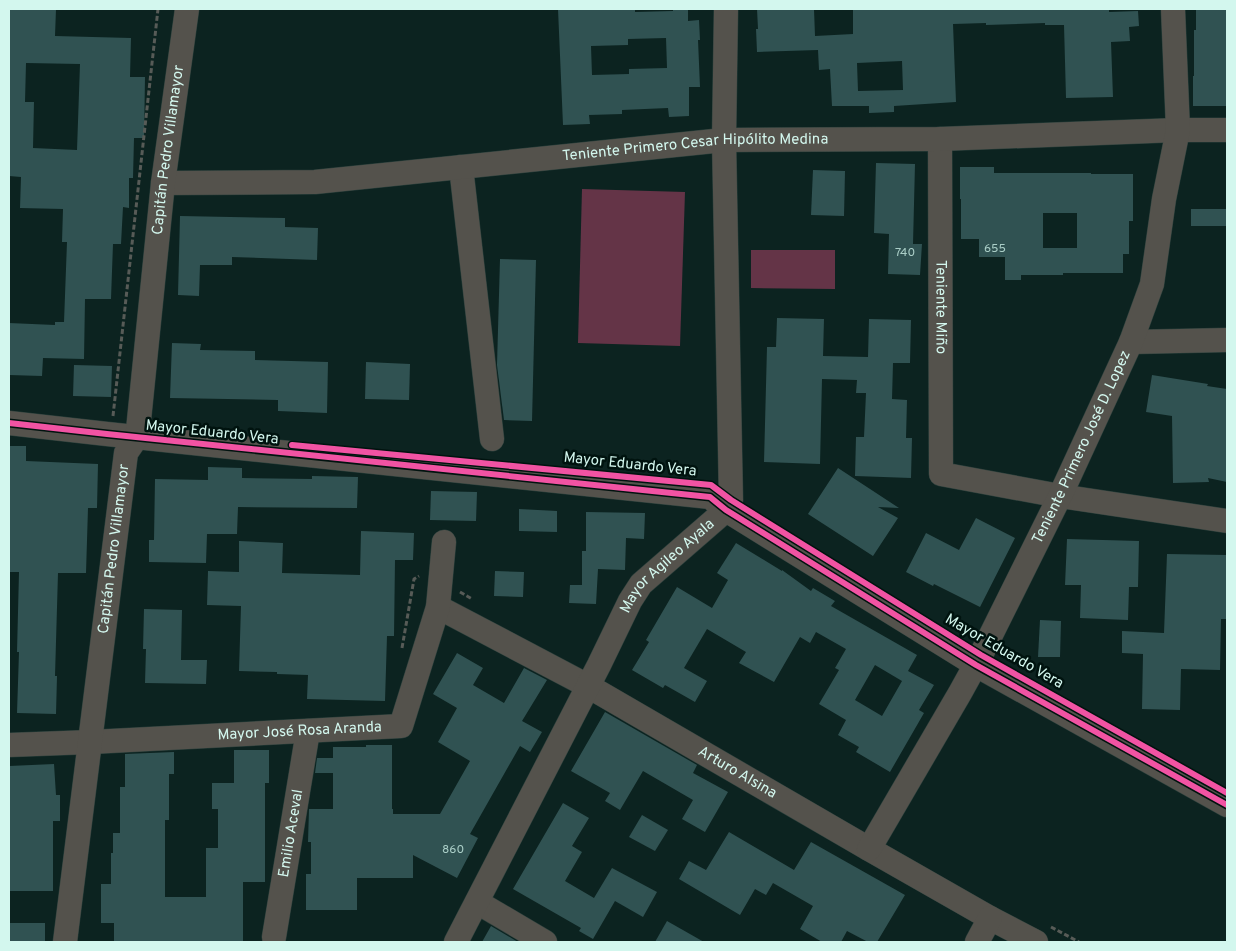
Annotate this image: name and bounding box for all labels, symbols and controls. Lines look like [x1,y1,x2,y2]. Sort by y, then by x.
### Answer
street label: Capitán Pedro Villamayor [148,64,189,236]
street label: Teniente Primero Cesar Hipólito Medina [561,130,828,166]
house number: 655 [984,241,1006,257]
house number: 740 [895,245,915,261]
street label: Teniente Miño [931,260,950,354]
street label: Teniente Primero José D. Lopez [1028,347,1135,547]
street label: Mayor Eduardo Vera [145,417,279,449]
street label: Mayor Eduardo Vera [563,449,697,481]
street label: Capitán Pedro Villamayor [94,463,134,635]
street label: Mayor Agileo Ayala [616,515,718,616]
street label: Mayor Eduardo Vera [941,610,1067,694]
street label: Mayor José Rosa Aranda [217,718,382,745]
street label: Arturo Alsina [694,742,780,803]
street label: Emilio Aceval [274,788,308,879]
house number: 860 [442,842,464,858]

